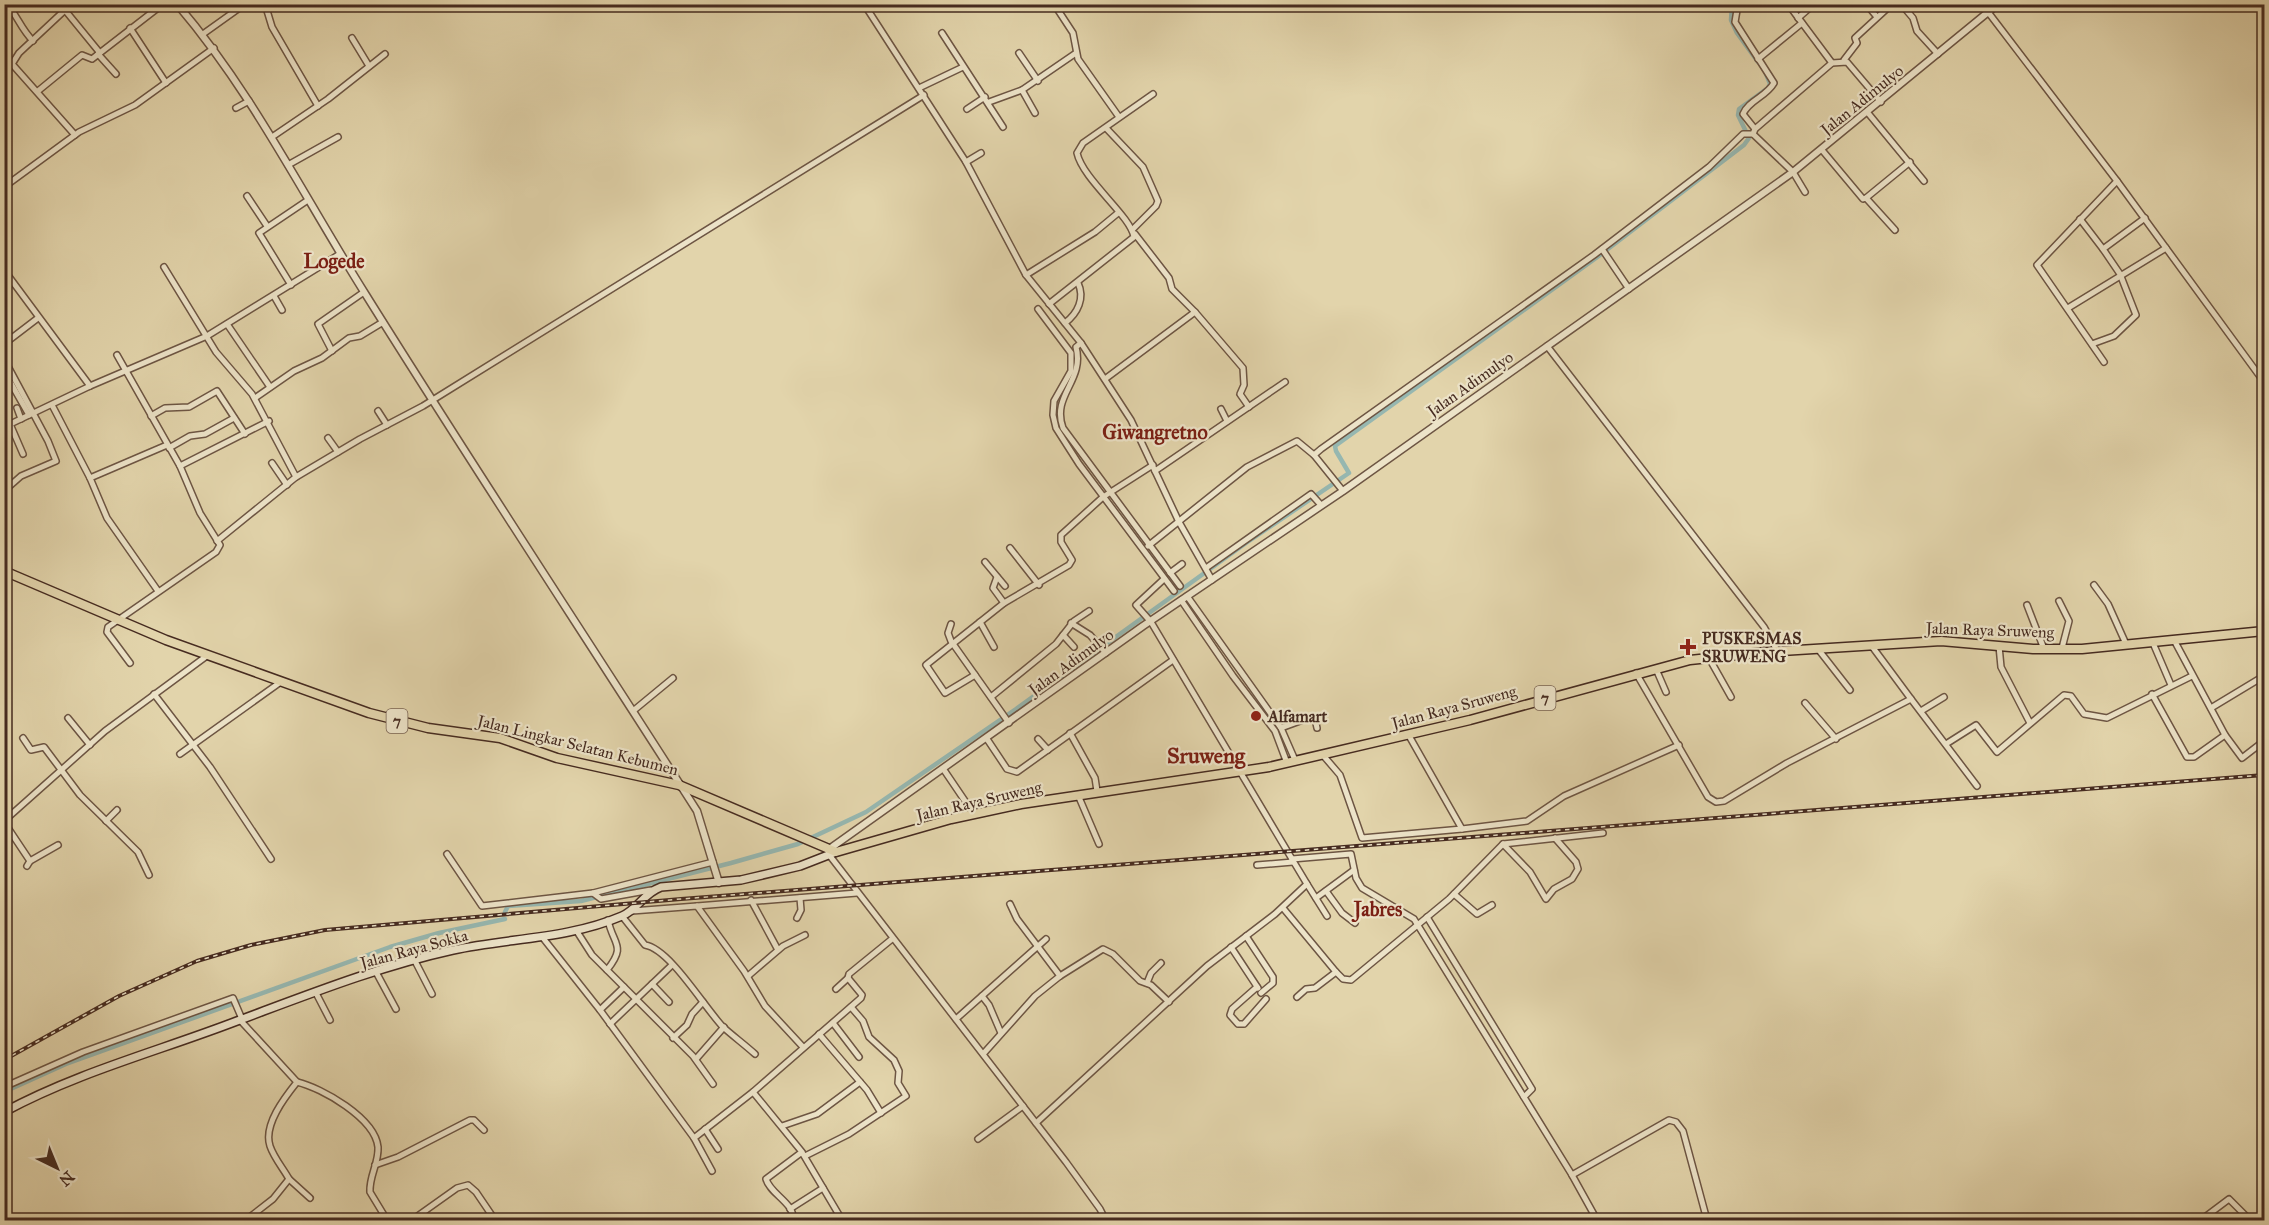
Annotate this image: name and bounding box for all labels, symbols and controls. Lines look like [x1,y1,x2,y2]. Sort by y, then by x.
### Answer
street label: Jalan Adimulyo [1815,61,1908,141]
district label: Logede [303,249,365,274]
street label: Jalan Adimulyo [1422,347,1517,423]
district label: Giwangretno [1102,420,1208,445]
street label: Jalan Raya Sruweng [1923,618,2055,643]
street label: Jalan Adimulyo [1023,625,1118,701]
place label: PUSKESMAS SRUWENG [1702,629,1801,666]
marker: PUSKESMAS SRUWENG [1679,638,1697,656]
street label: Jalan Raya Sruweng [1388,681,1519,734]
road number: 7 [1534,686,1556,710]
place label: Alfamart [1267,707,1327,726]
road number: 7 [386,709,408,733]
marker: Alfamart [1249,709,1263,723]
street label: Jalan Lingkar Selatan Kebumen [473,710,681,780]
district label: Sruweng [1167,742,1246,769]
street label: Jalan Raya Sruweng [912,777,1044,826]
district label: Jabres [1351,897,1403,923]
street label: Jalan Raya Sokka [356,925,470,974]
north arrow [27,1138,87,1198]
text: N [55,1167,78,1190]

